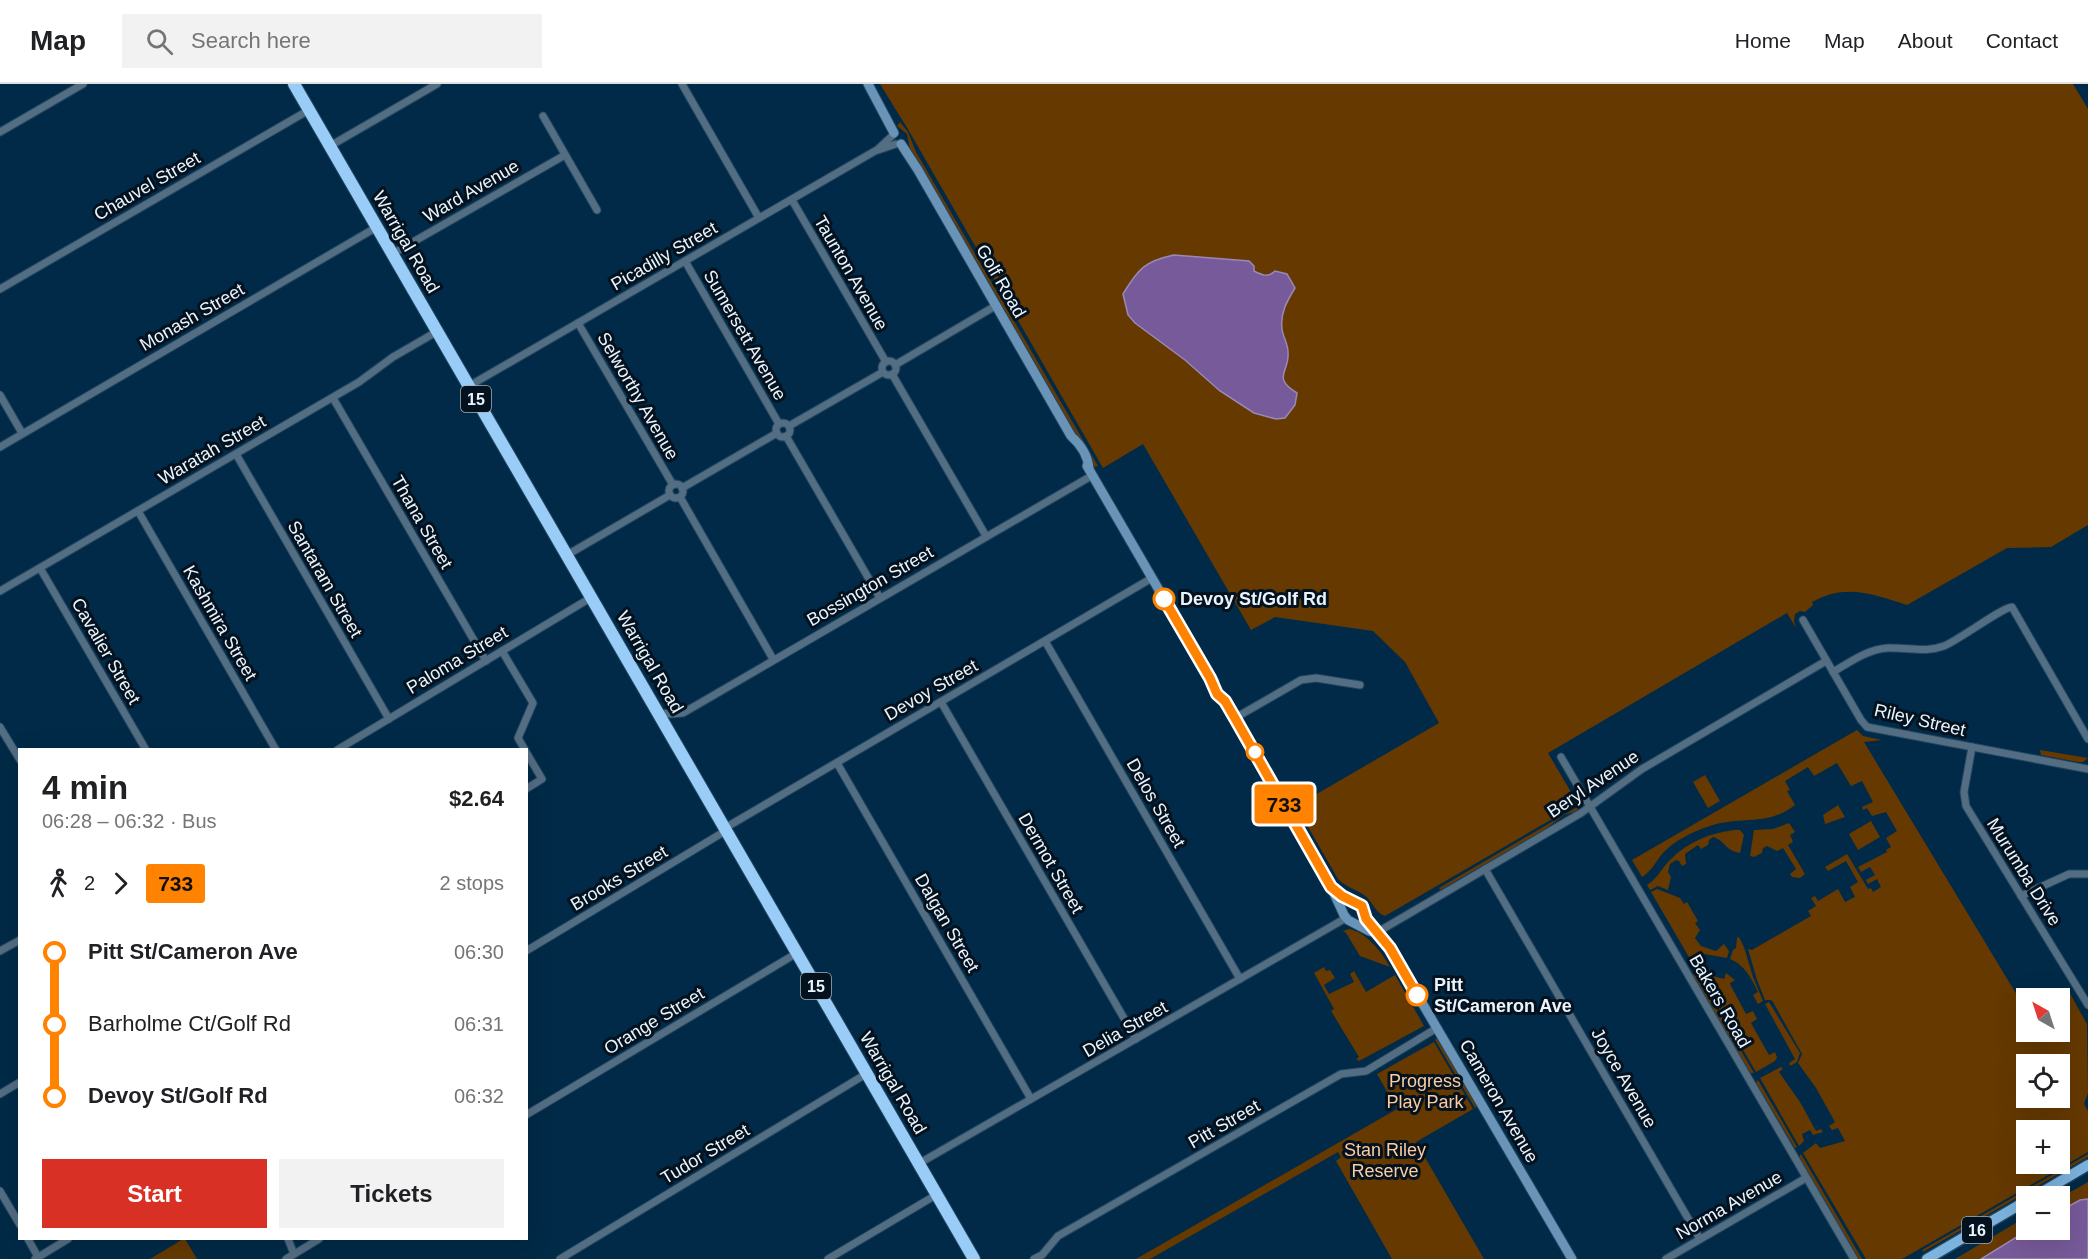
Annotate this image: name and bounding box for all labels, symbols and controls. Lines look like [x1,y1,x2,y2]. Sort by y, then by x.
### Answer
search box [122,14,542,68]
text: Map [30,25,86,56]
icon: search [143,25,176,58]
text: Search here [191,28,311,53]
text: Home [1735,29,1791,52]
text: Map [1824,29,1865,52]
text: About [1898,29,1953,52]
text: Contact [1986,29,2058,52]
street label: Chauvel Street [90,148,204,224]
street label: Ward Avenue [420,156,522,226]
street label: Warrigal Road [369,187,443,297]
street label: Taunton Avenue [810,212,892,334]
street label: Picadilly Street [607,218,721,294]
street label: Golf Road [972,241,1030,321]
street label: Sumersett Avenue [700,266,790,404]
street label: Monash Street [136,279,248,355]
street label: Selworthy Avenue [593,329,683,463]
road number: 15 [461,386,491,412]
street label: Waratah Street [155,411,269,489]
street label: Thana Street [387,472,457,572]
street label: Santaram Street [284,517,366,641]
street label: Bossington Street [803,542,937,630]
street label: Kashmira Street [179,562,261,684]
marker: Devoy St/Golf Rd [1153,588,1175,610]
place label: Devoy St/Golf Rd [1180,589,1327,609]
street label: Cavalier Street [68,594,144,708]
street label: Warrigal Road [613,607,687,717]
street label: Paloma Street [403,622,511,698]
street label: Devoy Street [881,655,981,725]
street label: Riley Street [1872,700,1968,740]
unlabelled marker [1246,743,1264,761]
street label: Beryl Avenue [1544,746,1642,822]
street label: Delos Street [1123,755,1189,851]
text: 4 min [42,769,128,806]
line badge: 733 [1250,784,1318,824]
text: $2.64 [449,786,504,811]
text: 733 [1266,793,1302,816]
street label: Dermot Street [1014,809,1088,917]
text: 06:28 – 06:32 · Bus [42,810,217,832]
street label: Murumba Drive [1983,815,2065,929]
street label: Brooks Street [567,841,671,915]
icon: walk [42,867,75,900]
icon: forward [104,867,137,900]
street label: Dalgan Street [911,870,983,976]
text: 2 [84,872,95,894]
text: 733 [158,872,193,895]
text: 2 stops [440,872,504,894]
text: Pitt St/Cameron Ave [88,939,298,964]
text: 06:30 [454,941,504,963]
street label: Bakers Road [1685,951,1755,1051]
road number: 15 [801,973,831,999]
place label: Pitt St/Cameron Ave [1434,975,1572,1016]
street label: Orange Street [600,983,708,1059]
marker: Pitt St/Cameron Ave [1406,984,1428,1006]
north arrow [2016,988,2070,1042]
map controls [2016,988,2070,1240]
street label: Delia Street [1079,997,1171,1061]
text: Barholme Ct/Golf Rd [88,1011,291,1036]
text: 06:31 [454,1013,504,1035]
street label: Joyce Avenue [1587,1025,1661,1131]
street label: Warrigal Road [856,1028,930,1138]
street label: Cameron Avenue [1456,1036,1542,1166]
button: locate [2016,1054,2070,1108]
park label: Progress Play Park [1386,1071,1465,1112]
text: Devoy St/Golf Rd [88,1083,268,1108]
text: 06:32 [454,1085,504,1107]
street label: Pitt Street [1185,1096,1263,1152]
street label: Tudor Street [657,1120,753,1188]
button: + [2016,1120,2070,1174]
park label: Stan Riley Reserve [1344,1140,1426,1181]
button: Start [42,1159,267,1228]
button: Tickets [279,1159,504,1228]
street label: Norma Avenue [1673,1167,1785,1243]
button: − [2016,1186,2070,1240]
road number: 16 [1962,1217,1992,1243]

